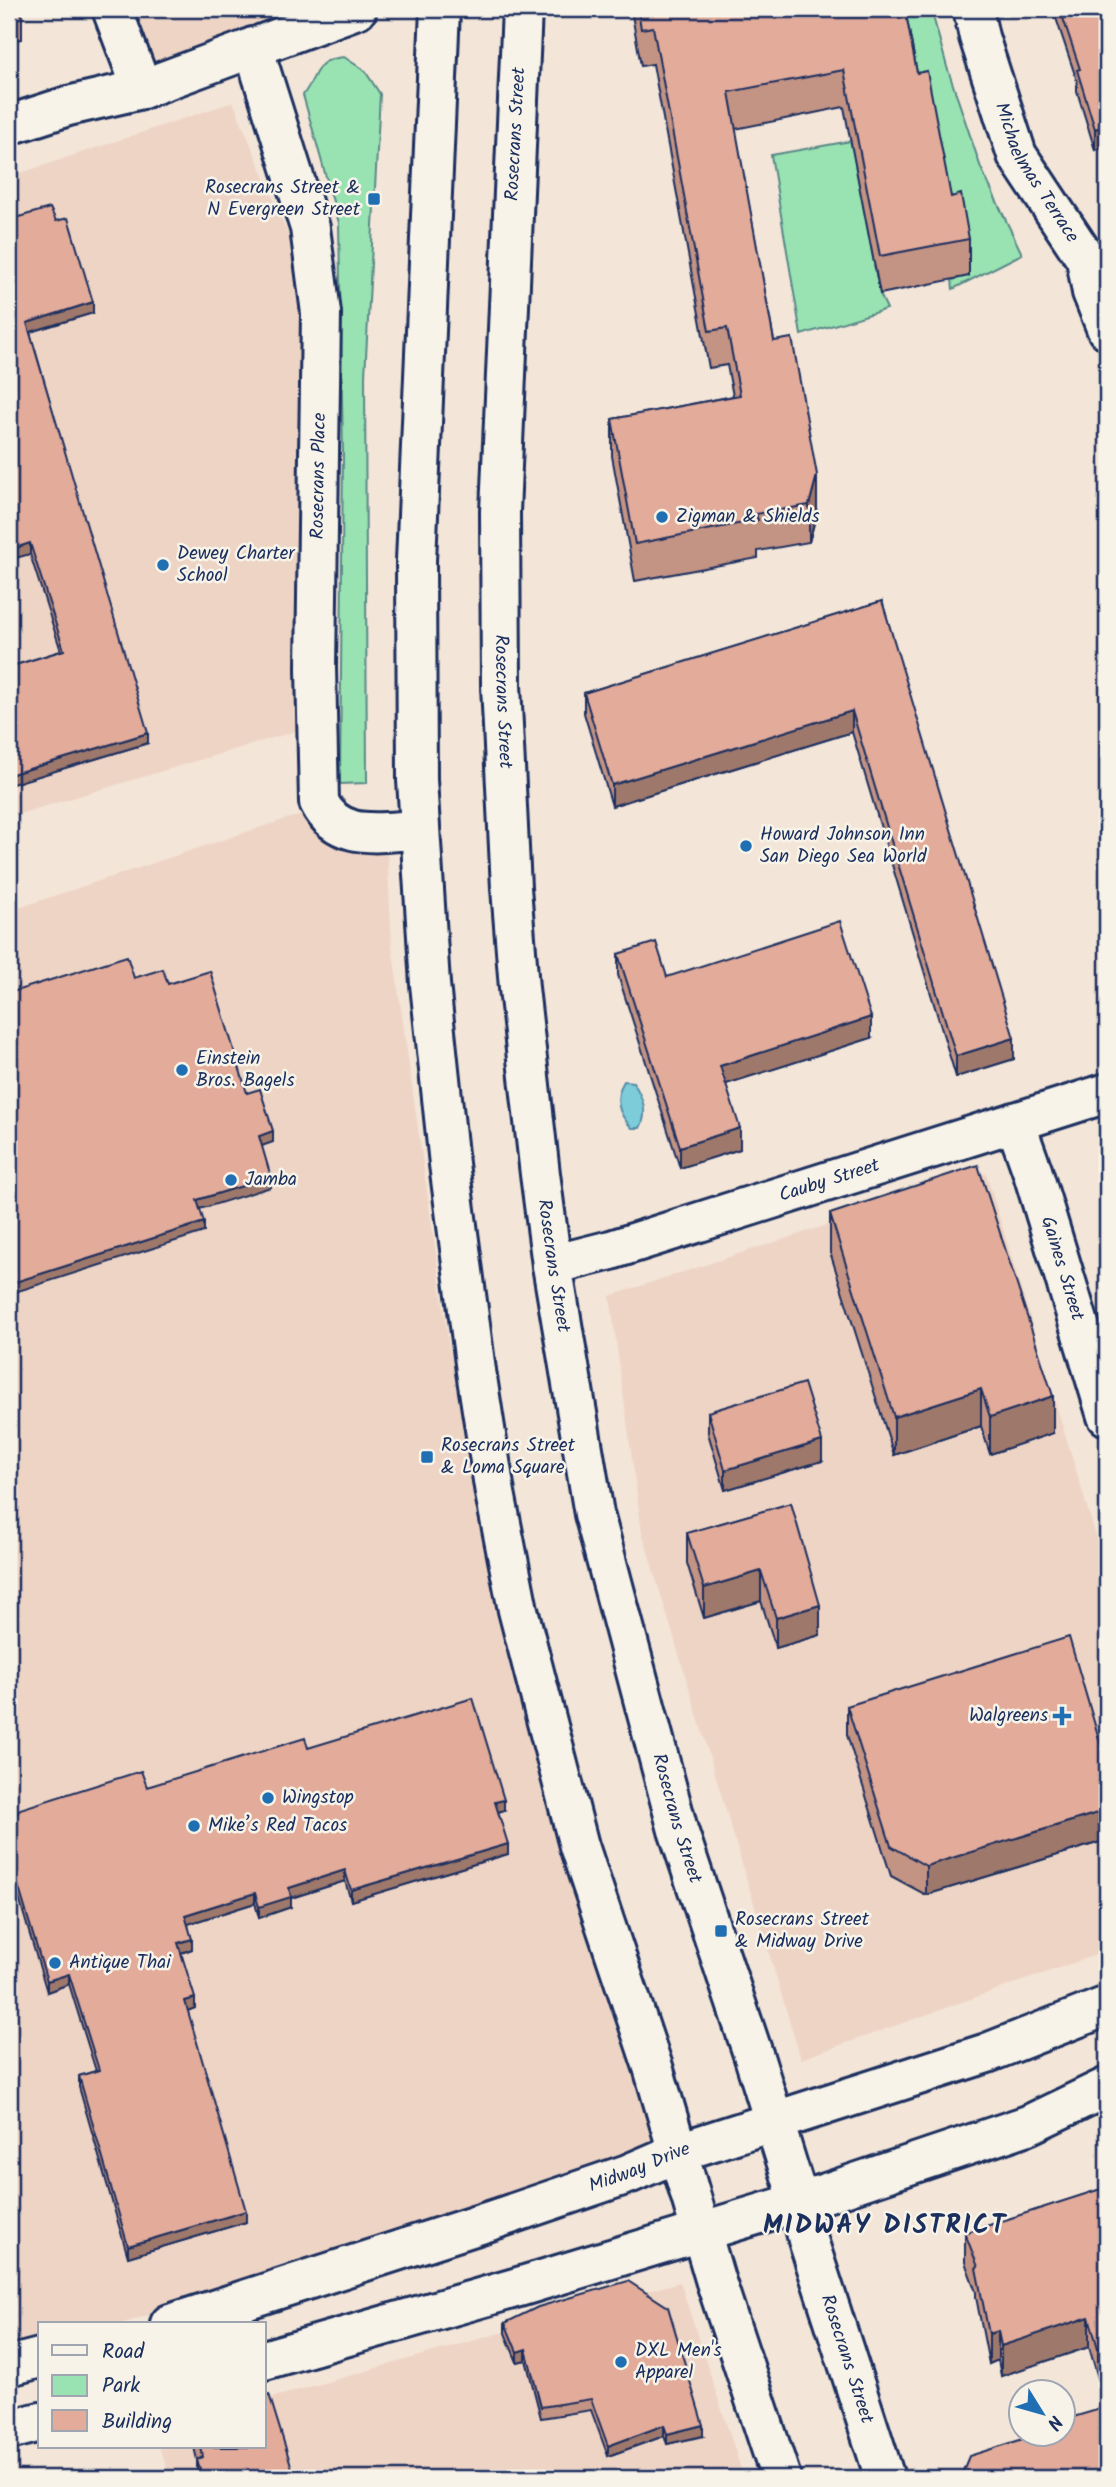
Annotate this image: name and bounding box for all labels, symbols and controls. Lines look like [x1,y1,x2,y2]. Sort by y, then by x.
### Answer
street label: Rosecrans Street [498,66,535,202]
street label: Michaelmas Terrace [986,99,1087,250]
place label: Rosecrans Street & N Evergreen Street [205,173,361,225]
marker: Rosecrans Street & N Evergreen Street [366,191,382,207]
street label: Rosecrans Place [303,412,335,540]
place label: Zigman & Shields [676,502,820,532]
marker: Zigman & Shields [654,509,670,525]
place label: Dewey Charter School [177,539,296,591]
marker: Dewey Charter School [155,557,171,573]
street label: Rosecrans Street [486,634,520,770]
place label: Howard Johnson Inn San Diego Sea World [760,820,927,872]
marker: Howard Johnson Inn San Diego Sea World [738,838,754,854]
place label: Einstein Bros. Bagels [196,1044,295,1096]
marker: Einstein Bros. Bagels [174,1062,190,1078]
street label: Cauby Street [775,1151,884,1211]
place label: Jamba [245,1165,297,1195]
marker: Jamba [223,1172,239,1188]
street label: Rosecrans Street [528,1197,578,1335]
street label: Gaines Street [1032,1213,1092,1325]
place label: Rosecrans Street & Loma Square [441,1431,576,1483]
marker: Rosecrans Street & Loma Square [419,1449,435,1465]
place label: Walgreens [969,1701,1048,1731]
marker: Walgreens [1054,1708,1070,1724]
street label: Rosecrans Street [643,1750,710,1888]
place label: Wingstop [282,1783,354,1813]
marker: Wingstop [260,1790,276,1806]
place label: Mike’s Red Tacos [208,1811,347,1841]
marker: Mike’s Red Tacos [186,1818,202,1834]
place label: Rosecrans Street & Midway Drive [735,1905,870,1957]
marker: Rosecrans Street & Midway Drive [713,1923,729,1939]
place label: Antique Thai [69,1948,172,1978]
marker: Antique Thai [47,1955,63,1971]
street label: Midway Drive [585,2134,694,2201]
district label: MIDWAY DISTRICT [763,2205,1008,2247]
street label: Rosecrans Street [812,2291,882,2428]
legend [38,2322,266,2448]
text: Road [102,2336,145,2369]
place label: DXL Men's Apparel [635,2336,722,2388]
marker: DXL Men's Apparel [613,2354,629,2370]
text: Park [102,2370,140,2403]
north arrow [1007,2378,1078,2448]
text: Building [102,2406,172,2439]
text: N [1038,2408,1070,2436]

